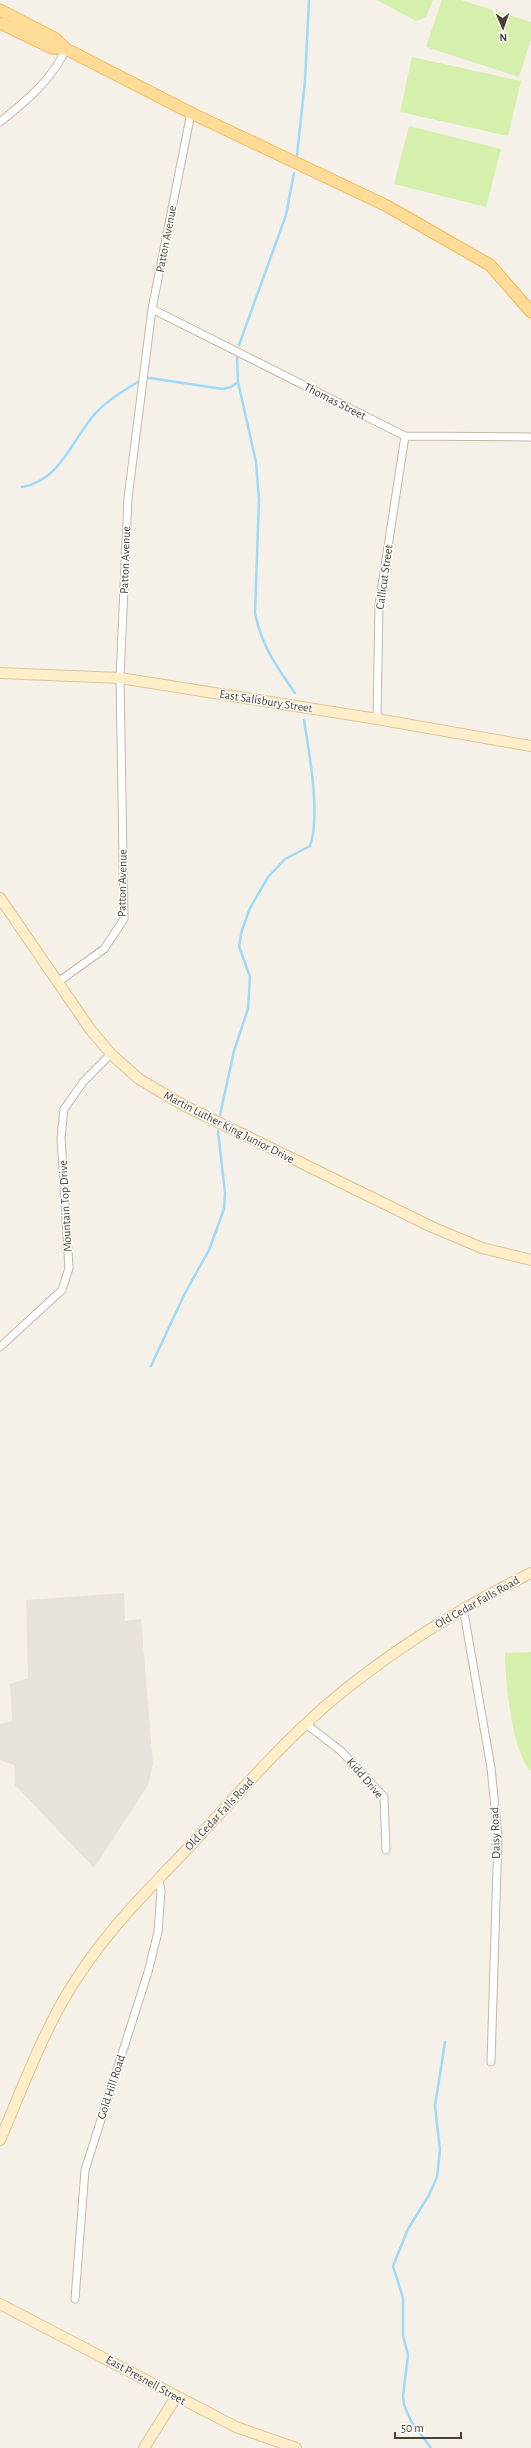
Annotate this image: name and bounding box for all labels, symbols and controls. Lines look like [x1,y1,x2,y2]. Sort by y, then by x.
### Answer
north arrow [483,8,523,48]
text: N [499,32,507,43]
street label: Patton Avenue [154,205,178,273]
street label: Thomas Street [302,380,368,422]
street label: Patton Avenue [118,526,132,594]
street label: Callicut Street [374,544,395,610]
street label: East Salisbury Street [218,688,314,715]
street label: Patton Avenue [115,849,129,917]
street label: Martin Luther King Junior Drive [162,1089,296,1165]
street label: Mountain Top Drive [57,1160,73,1252]
street label: Old Cedar Falls Road [433,1574,521,1630]
street label: Kidd Drive [344,1756,386,1800]
street label: Old Cedar Falls Road [182,1775,256,1853]
street label: Daisy Road [488,1807,503,1859]
street label: Gold Hill Road [95,2053,127,2121]
street label: East Presnell Street [104,2353,188,2407]
scale bar [395,2414,461,2440]
text: 50 m [401,2422,424,2434]

